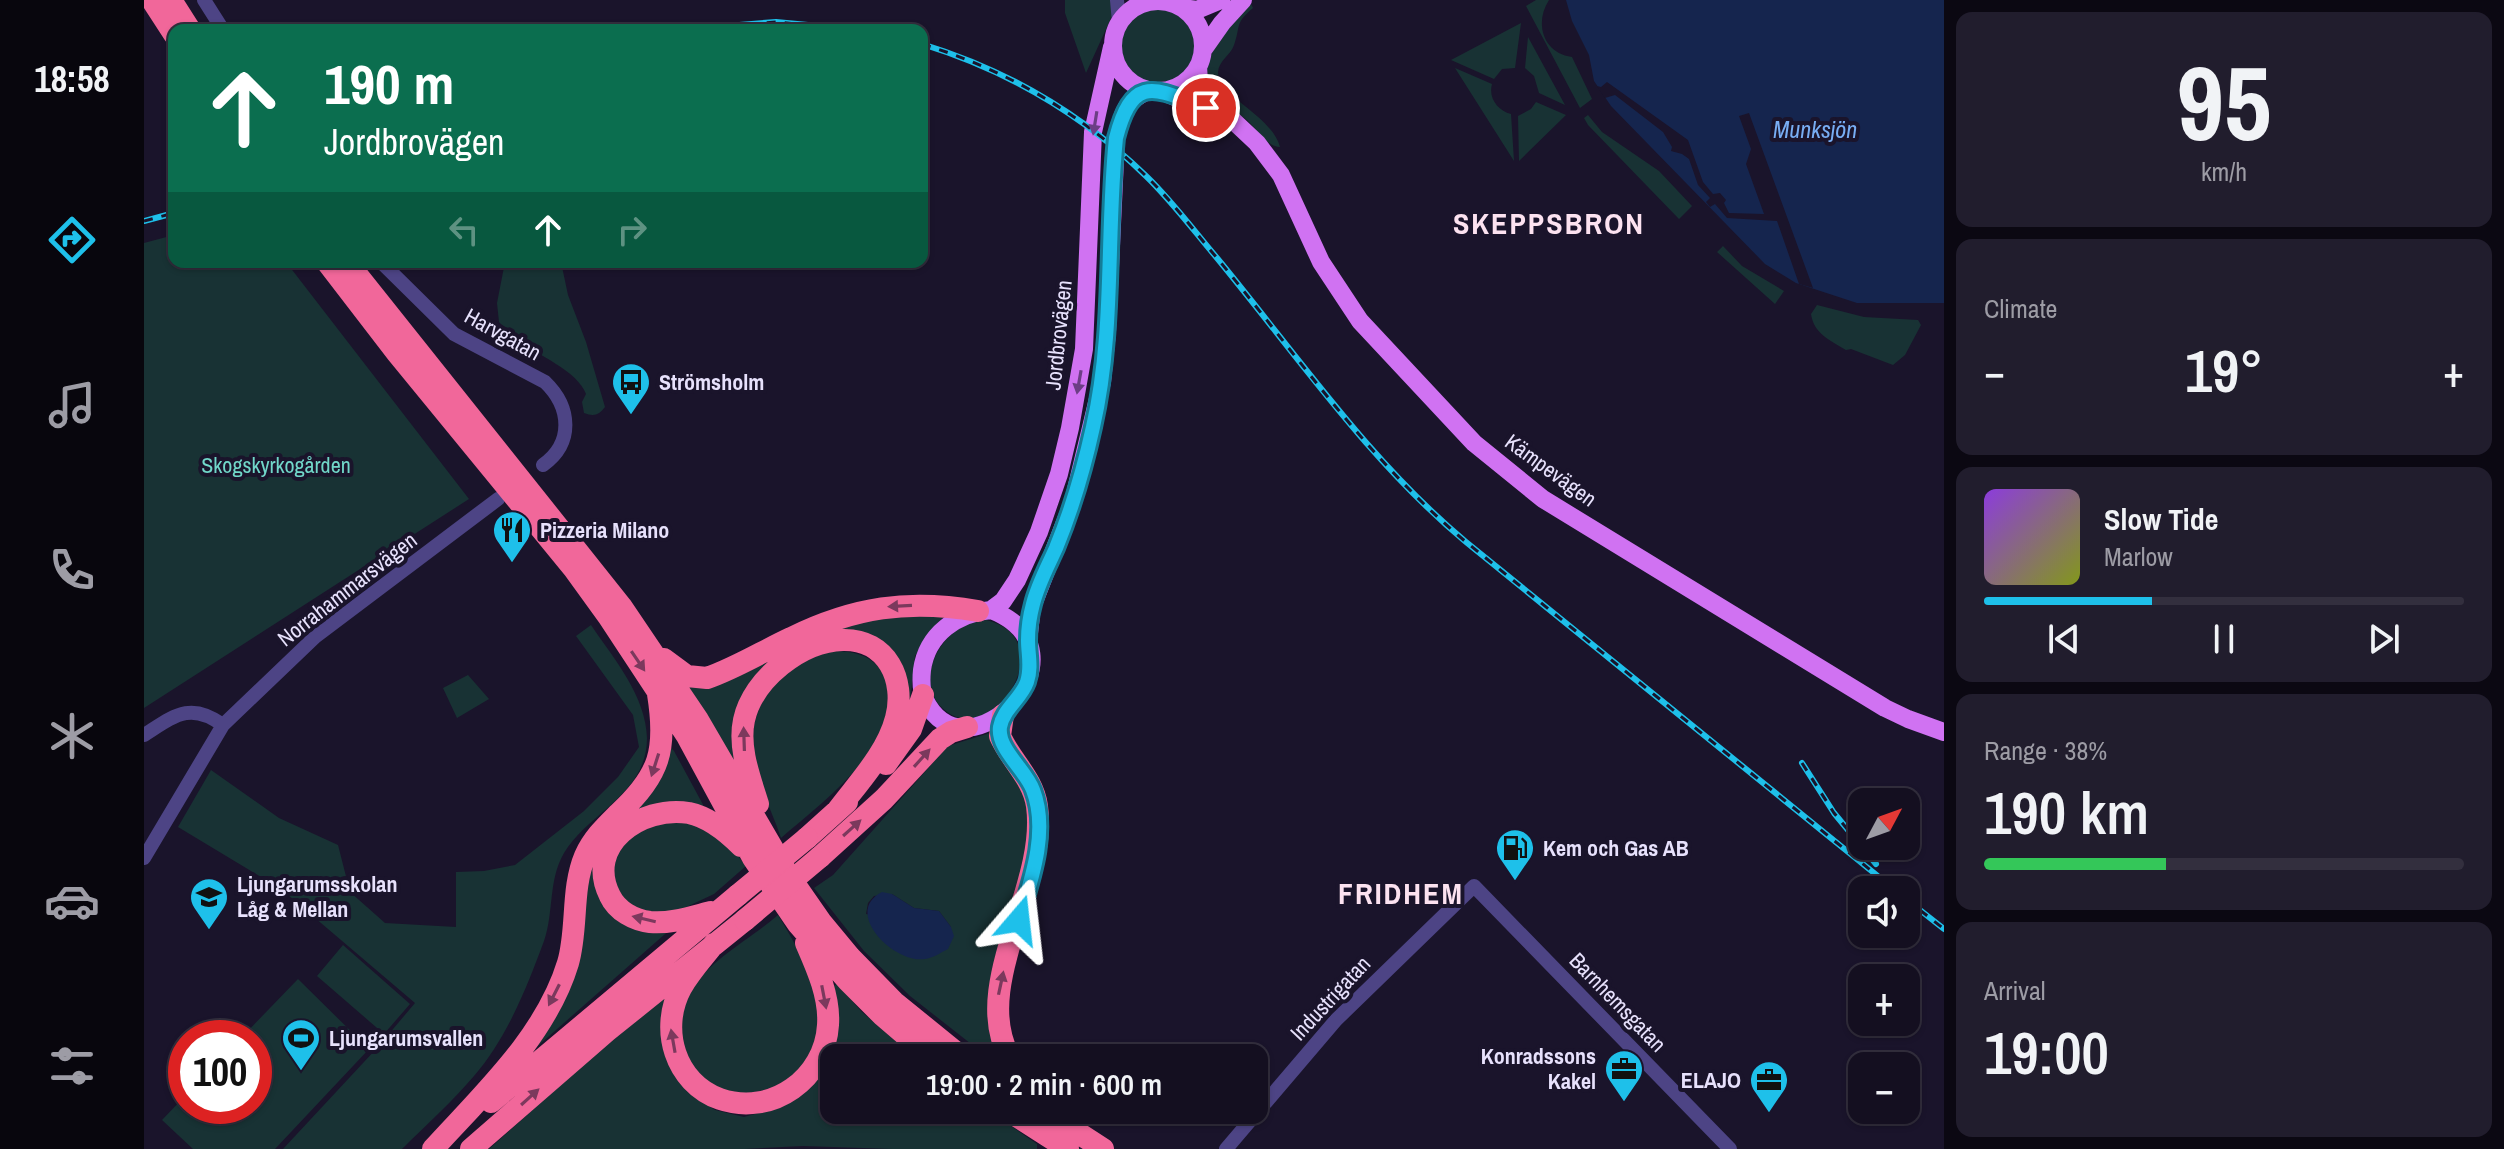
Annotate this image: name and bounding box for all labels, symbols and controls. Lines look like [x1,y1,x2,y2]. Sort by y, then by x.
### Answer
text: 95 [2177,32,2271,172]
text: 190 m [324,46,454,121]
text: 18:58 [34,55,110,103]
icon: ahead [192,56,296,160]
pin [1172,74,1240,142]
icon: arrive [1184,86,1228,130]
one-way arrow [1089,111,1101,136]
water label: Munksjön [1773,113,1857,145]
text: Jordbrovägen [324,118,505,166]
text: km/h [2201,154,2247,189]
district label: SKEPPSBRON [1453,203,1645,243]
icon: left [442,208,486,252]
icon: ahead [526,208,570,252]
icon: right [610,208,654,252]
icon: directions [44,212,100,268]
street label: Jordbrovägen [1037,279,1079,391]
text: Climate [1984,291,2057,326]
street label: Harvgatan [459,301,547,367]
text: 19° [2185,330,2263,411]
text: − [1984,341,2005,401]
text: + [2443,341,2464,401]
bus stop icon: Strömsholm [610,361,652,416]
place label: Strömsholm [659,367,764,397]
one-way arrow [1072,370,1085,395]
icon: music [44,377,100,433]
street label: Kämpevägen [1499,427,1603,513]
park label: Skogskyrkogården [201,450,351,480]
text: Slow Tide [2104,499,2218,539]
restaurant icon: Pizzeria Milano [491,509,533,564]
place label: Pizzeria Milano [540,515,669,545]
street label: Norrahammarsvägen [271,525,423,653]
text: Marlow [2104,539,2173,574]
icon: phone [44,542,100,598]
one-way arrow [887,600,912,613]
icon: previous [2042,617,2086,661]
icon: pause [2202,617,2246,661]
icon: next [2362,617,2406,661]
one-way arrow [631,650,646,671]
icon: climate [44,708,100,764]
one-way arrow [738,726,751,751]
text: Range · 38% [1984,733,2107,768]
one-way arrow [912,749,930,768]
one-way arrow [649,754,661,778]
text: 190 km [1984,772,2149,853]
north arrow [1848,788,1920,860]
map controls [1848,788,1920,1124]
one-way arrow [841,820,861,837]
fuel station icon: Kem och Gas AB [1494,827,1536,882]
place label: Kem och Gas AB [1543,833,1689,863]
place label: Ljungarumsskolan Låg & Mellan [237,869,397,924]
icon: car [44,873,100,929]
district label: FRIDHEM [1338,873,1464,913]
school or university icon: Ljungarumsskolan Låg & Mellan [188,876,230,931]
button: sound [1848,876,1920,948]
position arrow [977,878,1061,962]
one-way arrow [631,912,656,925]
street label: Barnhemsgatan [1563,946,1673,1058]
street label: Industrigatan [1283,949,1377,1047]
button: + [1848,964,1920,1036]
one-way arrow [995,970,1008,995]
text: Arrival [1984,973,2046,1008]
one-way arrow [547,984,561,1007]
one-way arrow [819,985,831,1010]
text: 19:00 [1984,1012,2109,1093]
sports icon: Ljungarumsvallen [280,1017,322,1072]
speed limit sign: 100 [168,1020,272,1124]
place label: Ljungarumsvallen [329,1023,483,1053]
one-way arrow [666,1028,678,1053]
icon: filters [44,1038,100,1094]
place label: Konradssons Kakel [1481,1041,1596,1096]
office icon: Konradssons Kakel [1603,1048,1645,1103]
button: − [1848,1052,1920,1124]
office icon: ELAJO [1748,1059,1790,1114]
text: 19:00 · 2 min · 600 m [926,1064,1162,1104]
place label: ELAJO [1681,1065,1741,1095]
one-way arrow [519,1089,539,1106]

